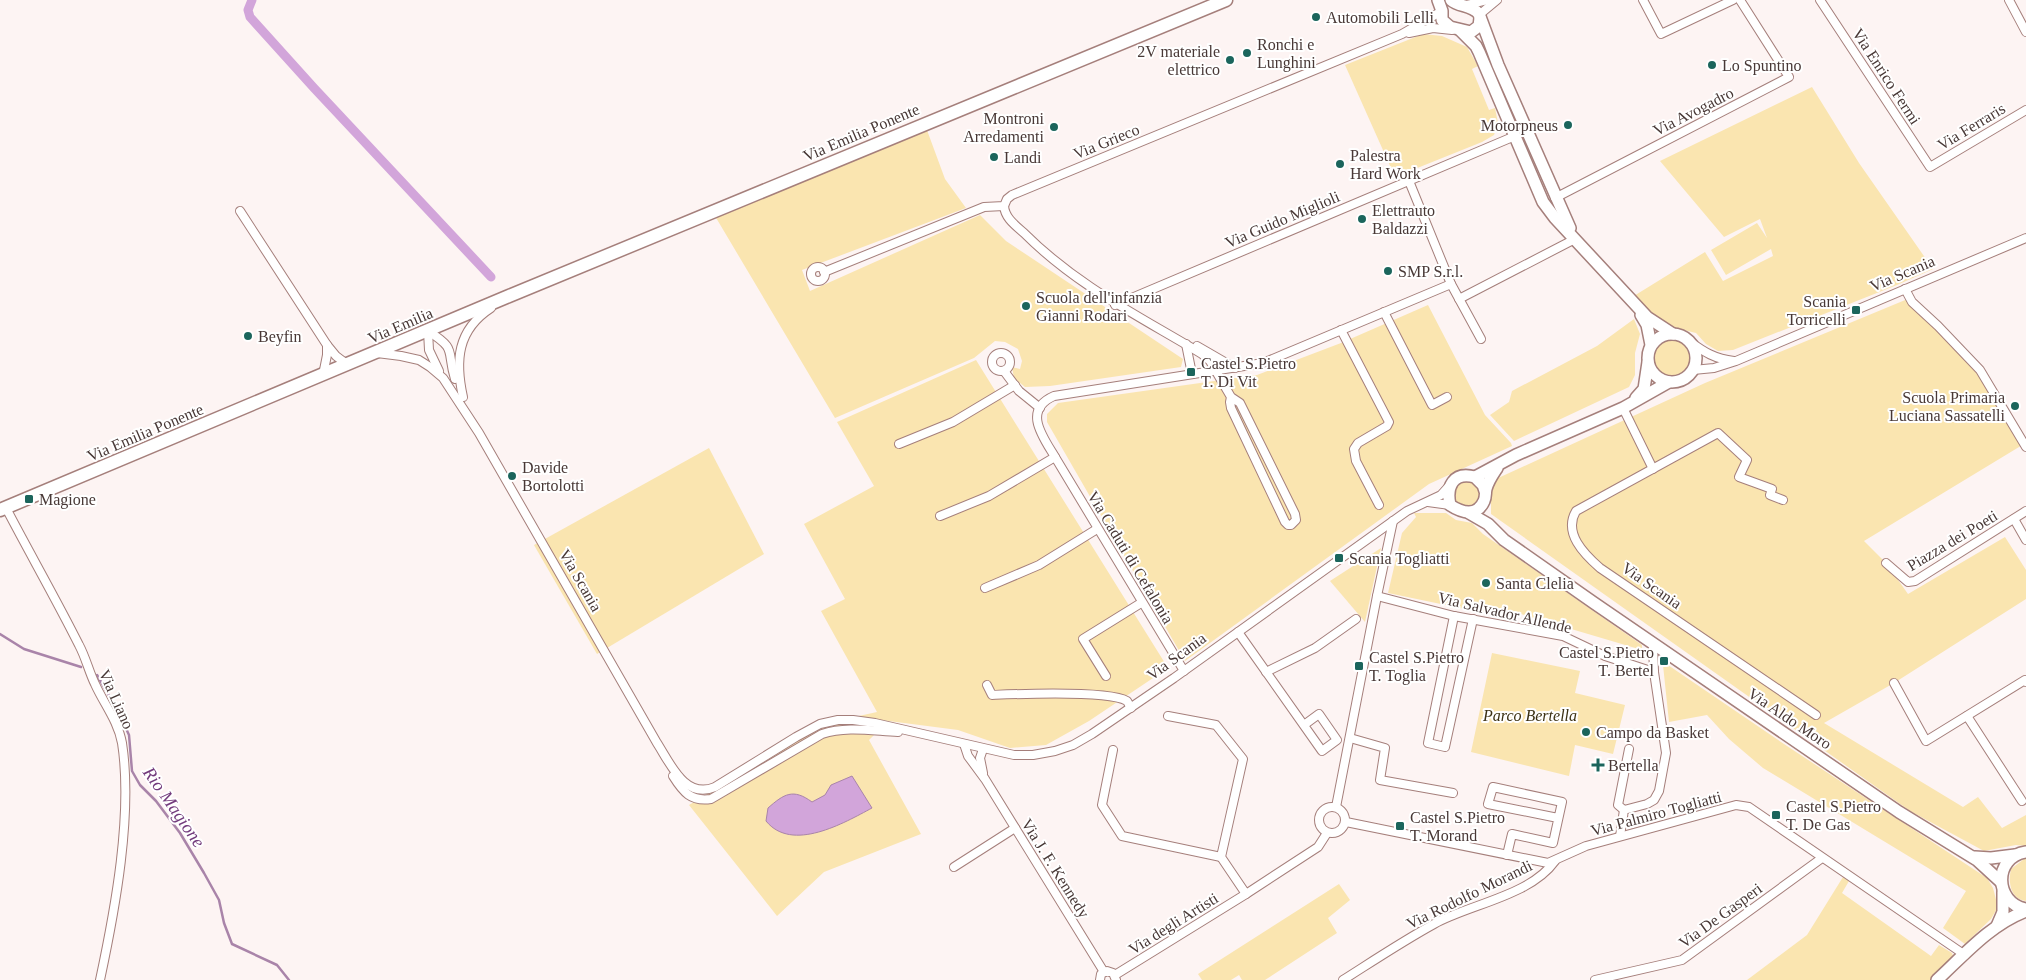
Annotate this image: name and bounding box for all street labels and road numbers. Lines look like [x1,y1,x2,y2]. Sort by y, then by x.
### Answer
street label: Via Enrico Fermi [1849,25,1924,128]
street label: Via Avogadro [1650,84,1737,140]
street label: Via Emilia Ponente [801,100,922,165]
street label: Via Ferraris [1934,100,2008,153]
street label: Via Grieco [1071,121,1142,162]
street label: Via Guido Miglioli [1222,187,1343,252]
street label: Via Scania [1867,252,1937,295]
street label: Via Emilia [365,304,435,347]
street label: Via Emilia Ponente [85,400,206,465]
street label: Via Caduti di Cefalonia [1084,488,1177,627]
street label: Piazza dei Poeti [1904,507,2001,574]
street label: Via Scania [556,546,605,614]
street label: Via Scania [1619,559,1685,612]
street label: Via Salvador Allende [1436,589,1573,636]
street label: Via Scania [1143,629,1209,684]
street label: Via Liano [96,667,137,732]
street label: Via Aldo Moro [1745,684,1835,753]
street label: Via Palmiro Togliatti [1589,788,1724,840]
street label: Via J. F. Kennedy [1017,816,1093,922]
street label: Via Rodolfo Morandi [1404,856,1535,932]
street label: Via De Gasperi [1675,879,1766,952]
street label: Via degli Artisti [1125,889,1222,959]

